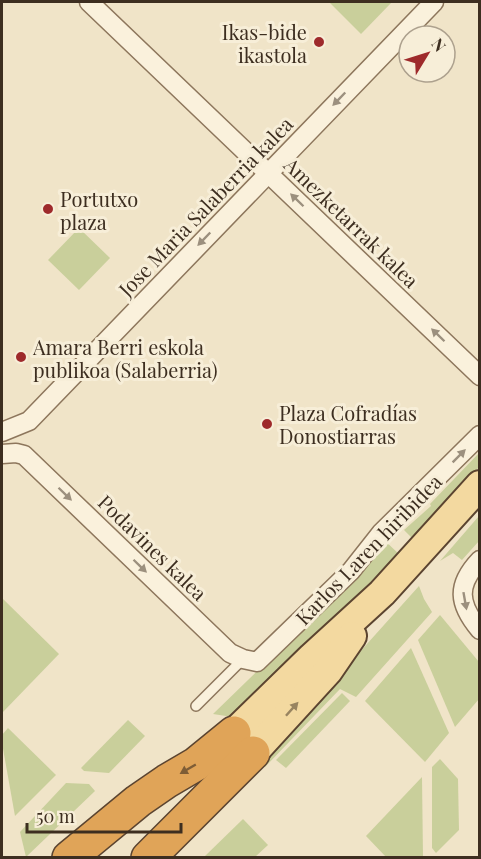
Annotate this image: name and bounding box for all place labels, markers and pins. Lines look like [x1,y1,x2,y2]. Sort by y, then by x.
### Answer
place label: Ikas-bide ikastola [222,18,307,68]
marker: Ikas-bide ikastola [312,35,326,49]
place label: Portutxo plaza [60,185,138,235]
marker: Portutxo plaza [41,202,55,216]
place label: Amara Berri eskola publikoa (Salaberria) [32,333,218,383]
marker: Amara Berri eskola publikoa (Salaberria) [14,350,28,364]
place label: Plaza Cofradías Donostiarras [279,399,417,449]
marker: Plaza Cofradías Donostiarras [260,417,274,431]

